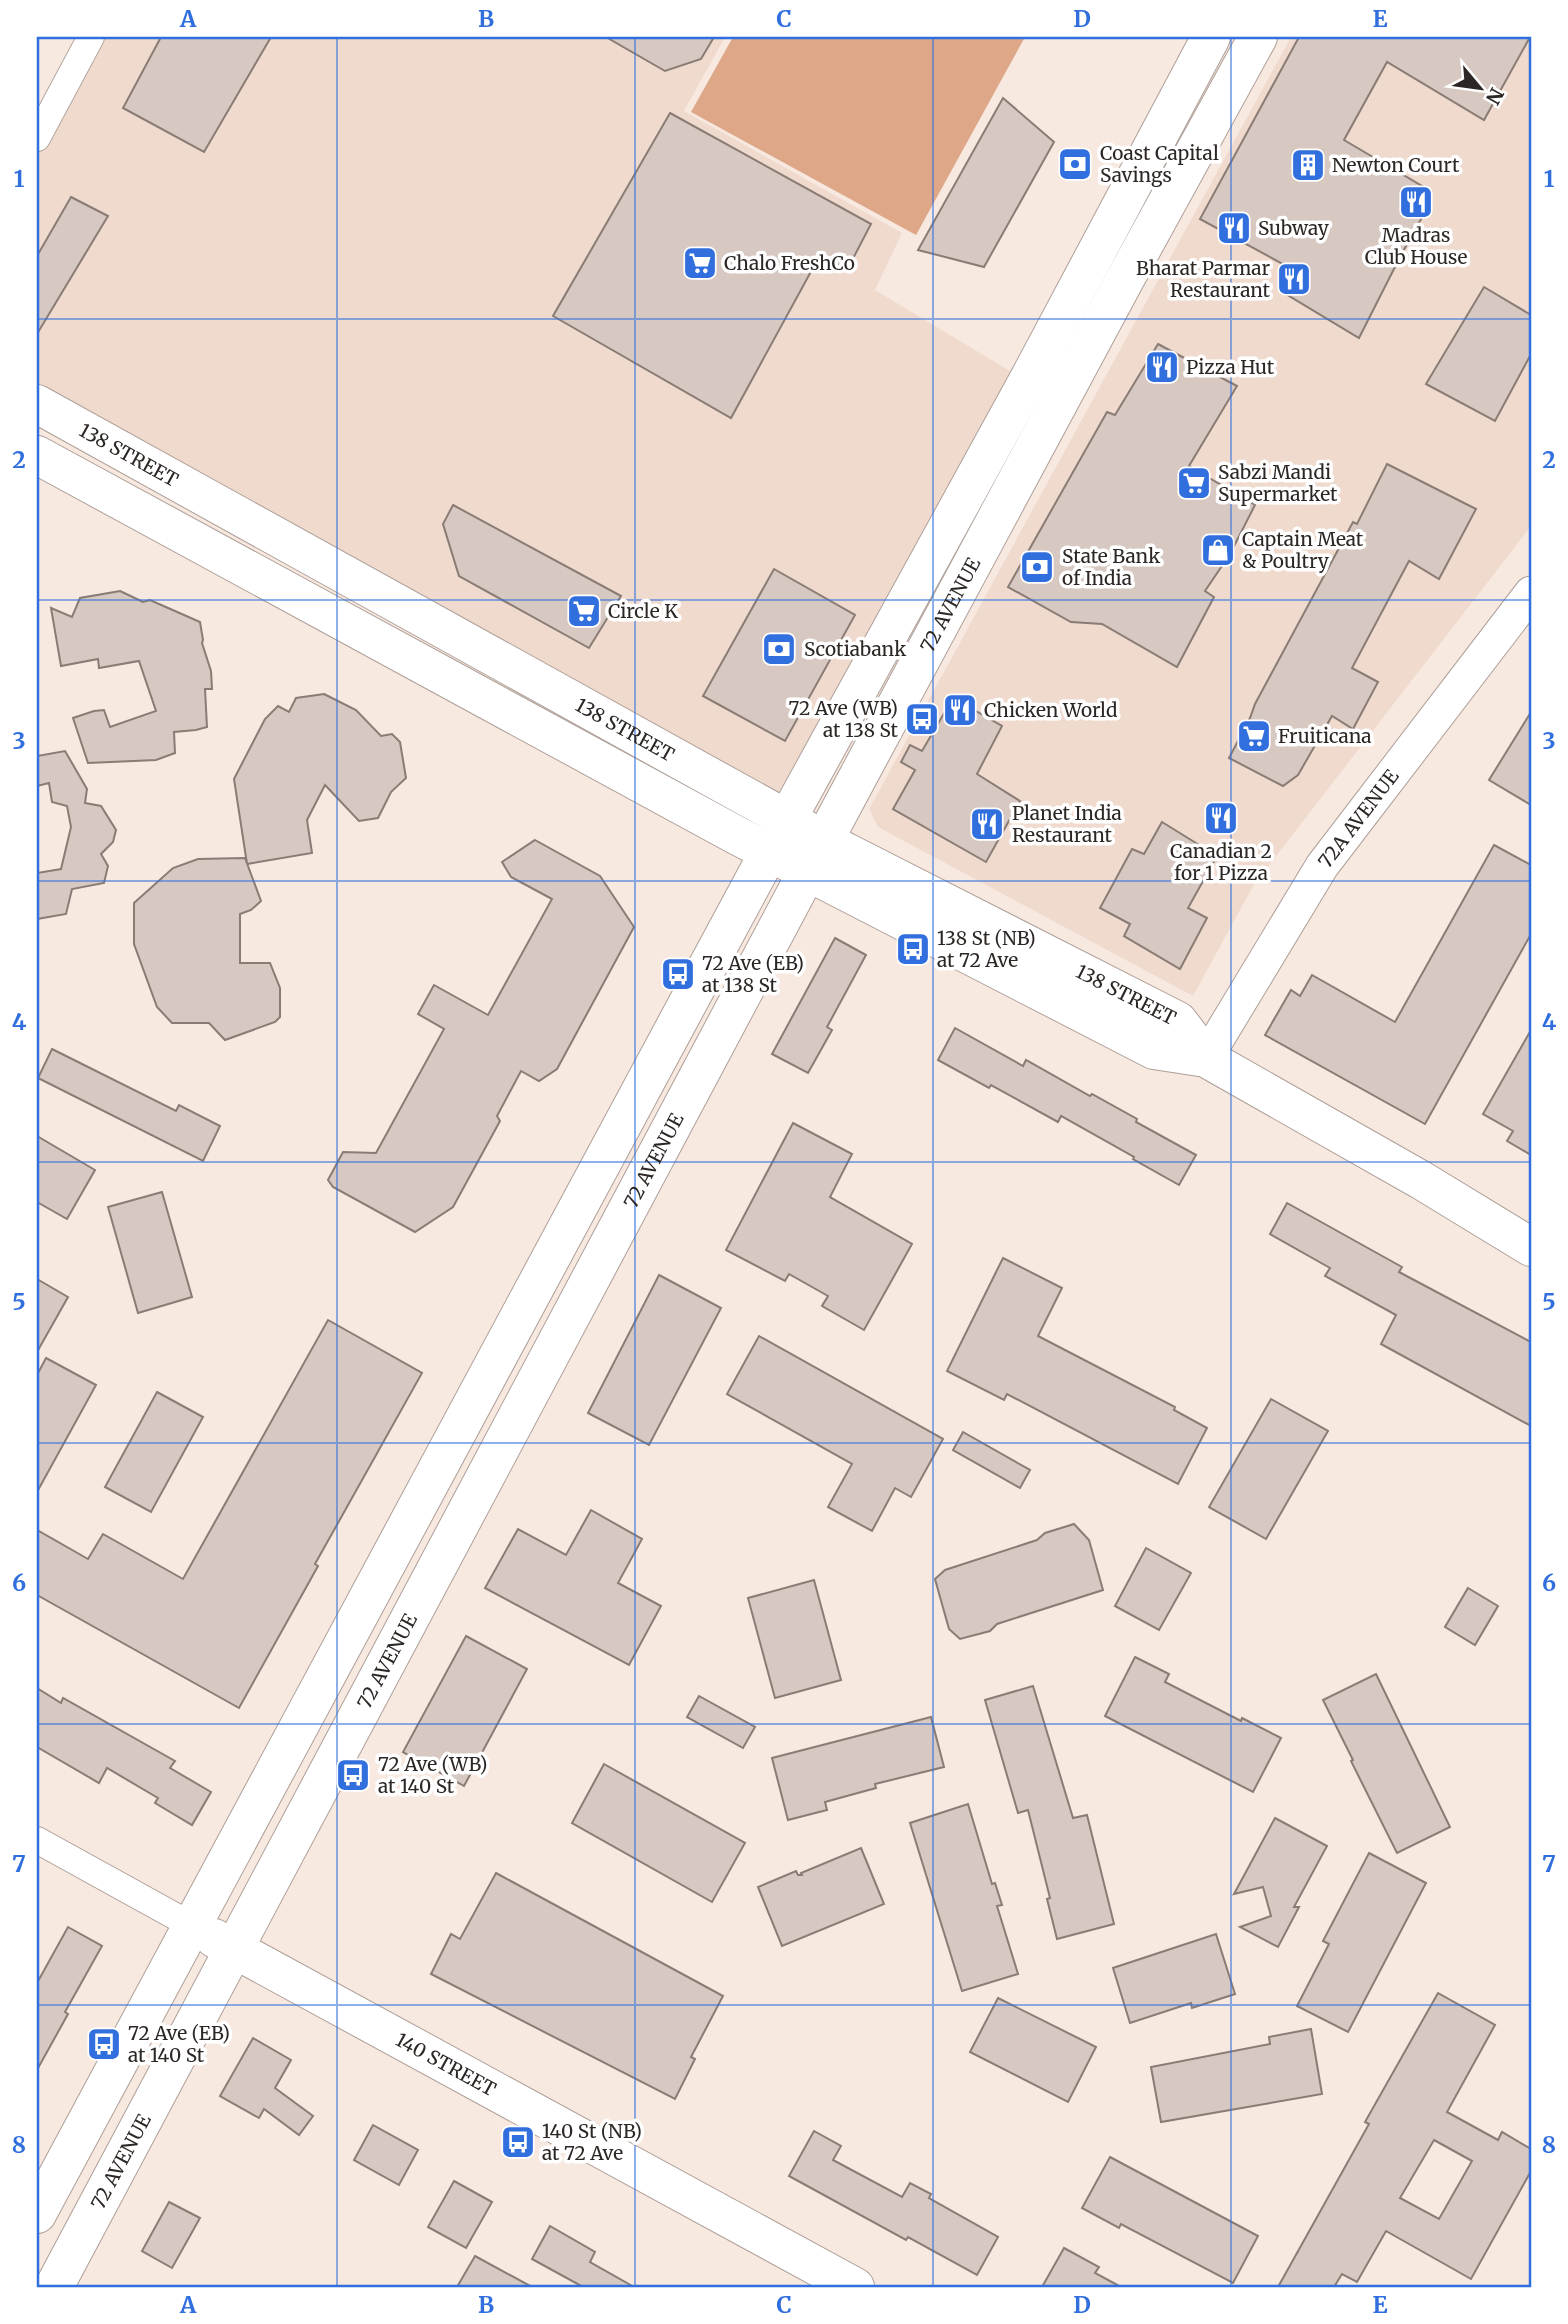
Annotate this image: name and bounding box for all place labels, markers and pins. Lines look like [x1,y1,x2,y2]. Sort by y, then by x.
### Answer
place label: Coast Capital Savings [1100,141,1219,187]
bank icon: Coast Capital Savings [1056,145,1094,183]
building icon: Newton Court [1289,146,1327,184]
place label: Newton Court [1332,153,1460,177]
restaurant icon: Madras Club House [1397,183,1435,221]
restaurant icon: Subway [1215,209,1253,247]
place label: Subway [1258,216,1329,240]
place label: Madras Club House [1365,223,1467,269]
supermarket icon: Chalo FreshCo [681,244,719,282]
place label: Chalo FreshCo [724,251,855,275]
place label: Bharat Parmar Restaurant [1136,256,1271,302]
restaurant icon: Bharat Parmar Restaurant [1275,260,1313,298]
restaurant icon: Pizza Hut [1143,348,1181,386]
place label: Pizza Hut [1186,355,1275,379]
place label: Sabzi Mandi Supermarket [1218,460,1338,506]
supermarket icon: Sabzi Mandi Supermarket [1175,464,1213,502]
place label: Captain Meat & Poultry [1242,527,1364,573]
shop icon: Captain Meat & Poultry [1199,531,1237,569]
place label: State Bank of India [1062,544,1160,590]
bank icon: State Bank of India [1018,548,1056,586]
supermarket icon: Circle K [565,592,603,630]
place label: Circle K [608,599,678,623]
bank icon: Scotiabank [760,630,798,668]
place label: Scotiabank [804,637,906,661]
restaurant icon: Chicken World [941,691,979,729]
place label: 72 Ave (WB) at 138 St [789,696,899,742]
place label: Chicken World [984,698,1117,722]
bus stop icon: 72 Ave (WB) at 138 St [903,700,941,738]
supermarket icon: Fruiticana [1235,717,1273,755]
place label: Fruiticana [1278,724,1372,748]
restaurant icon: Canadian 2 for 1 Pizza [1202,799,1240,837]
place label: Planet India Restaurant [1012,801,1122,847]
restaurant icon: Planet India Restaurant [968,805,1006,843]
place label: Canadian 2 for 1 Pizza [1170,839,1272,885]
place label: 138 St (NB) at 72 Ave [937,926,1036,972]
bus stop icon: 138 St (NB) at 72 Ave [894,930,932,968]
place label: 72 Ave (EB) at 138 St [702,951,804,997]
bus stop icon: 72 Ave (EB) at 138 St [659,955,697,993]
place label: 72 Ave (WB) at 140 St [378,1752,488,1798]
bus stop icon: 72 Ave (WB) at 140 St [334,1756,372,1794]
place label: 72 Ave (EB) at 140 St [128,2021,230,2067]
bus stop icon: 72 Ave (EB) at 140 St [85,2025,123,2063]
place label: 140 St (NB) at 72 Ave [542,2119,642,2165]
bus stop icon: 140 St (NB) at 72 Ave [499,2123,537,2161]

